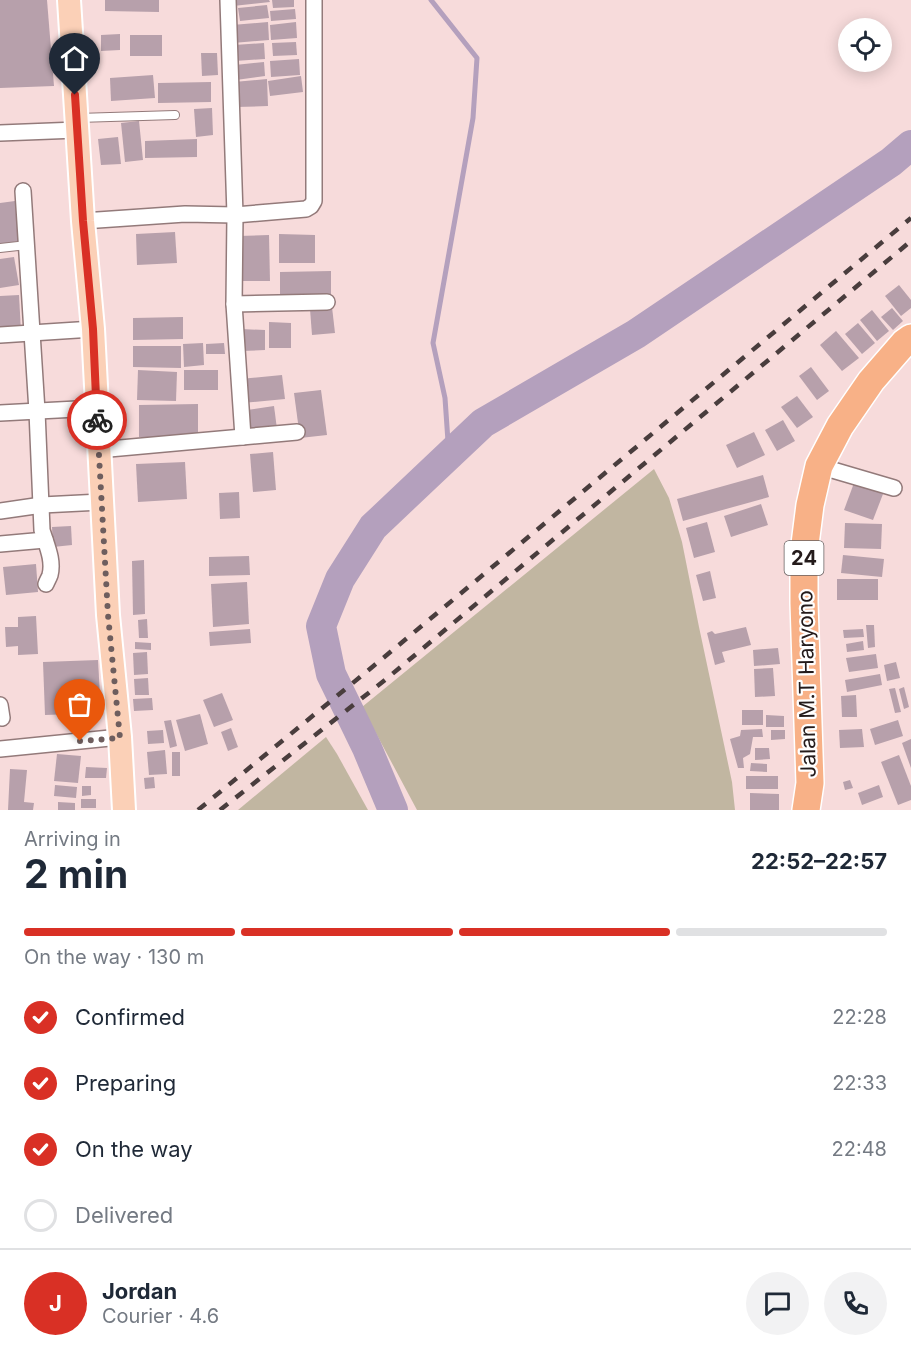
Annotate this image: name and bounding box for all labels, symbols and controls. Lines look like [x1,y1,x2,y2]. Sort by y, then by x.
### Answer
map controls [838,18,892,72]
button: locate [838,18,892,72]
pin [49,33,100,95]
icon: home [58,42,91,75]
courier [67,390,127,450]
icon: bike [81,404,114,437]
road number: 24 [784,541,824,575]
street label: Jalan M.T Haryono [792,590,821,778]
pin [54,679,105,741]
icon: bag [63,688,96,721]
text: Arriving in [24,827,121,851]
text: 22:52–22:57 [751,848,887,874]
text: 2 min [24,850,128,897]
text: On the way · 130 m [24,945,204,969]
icon: check [24,1001,57,1034]
text: Confirmed [75,1004,185,1030]
text: 22:28 [832,1005,887,1029]
icon: check [24,1067,57,1100]
text: Preparing [75,1070,176,1096]
text: 22:33 [832,1071,887,1095]
icon: check [24,1133,57,1166]
text: On the way [75,1136,193,1162]
text: 22:48 [832,1137,887,1161]
text: Delivered [75,1202,173,1228]
button: chat [746,1272,809,1335]
button: phone [824,1272,887,1335]
text: Jordan [102,1278,177,1304]
text: J [49,1290,62,1316]
text: Courier · 4.6 [102,1304,219,1328]

